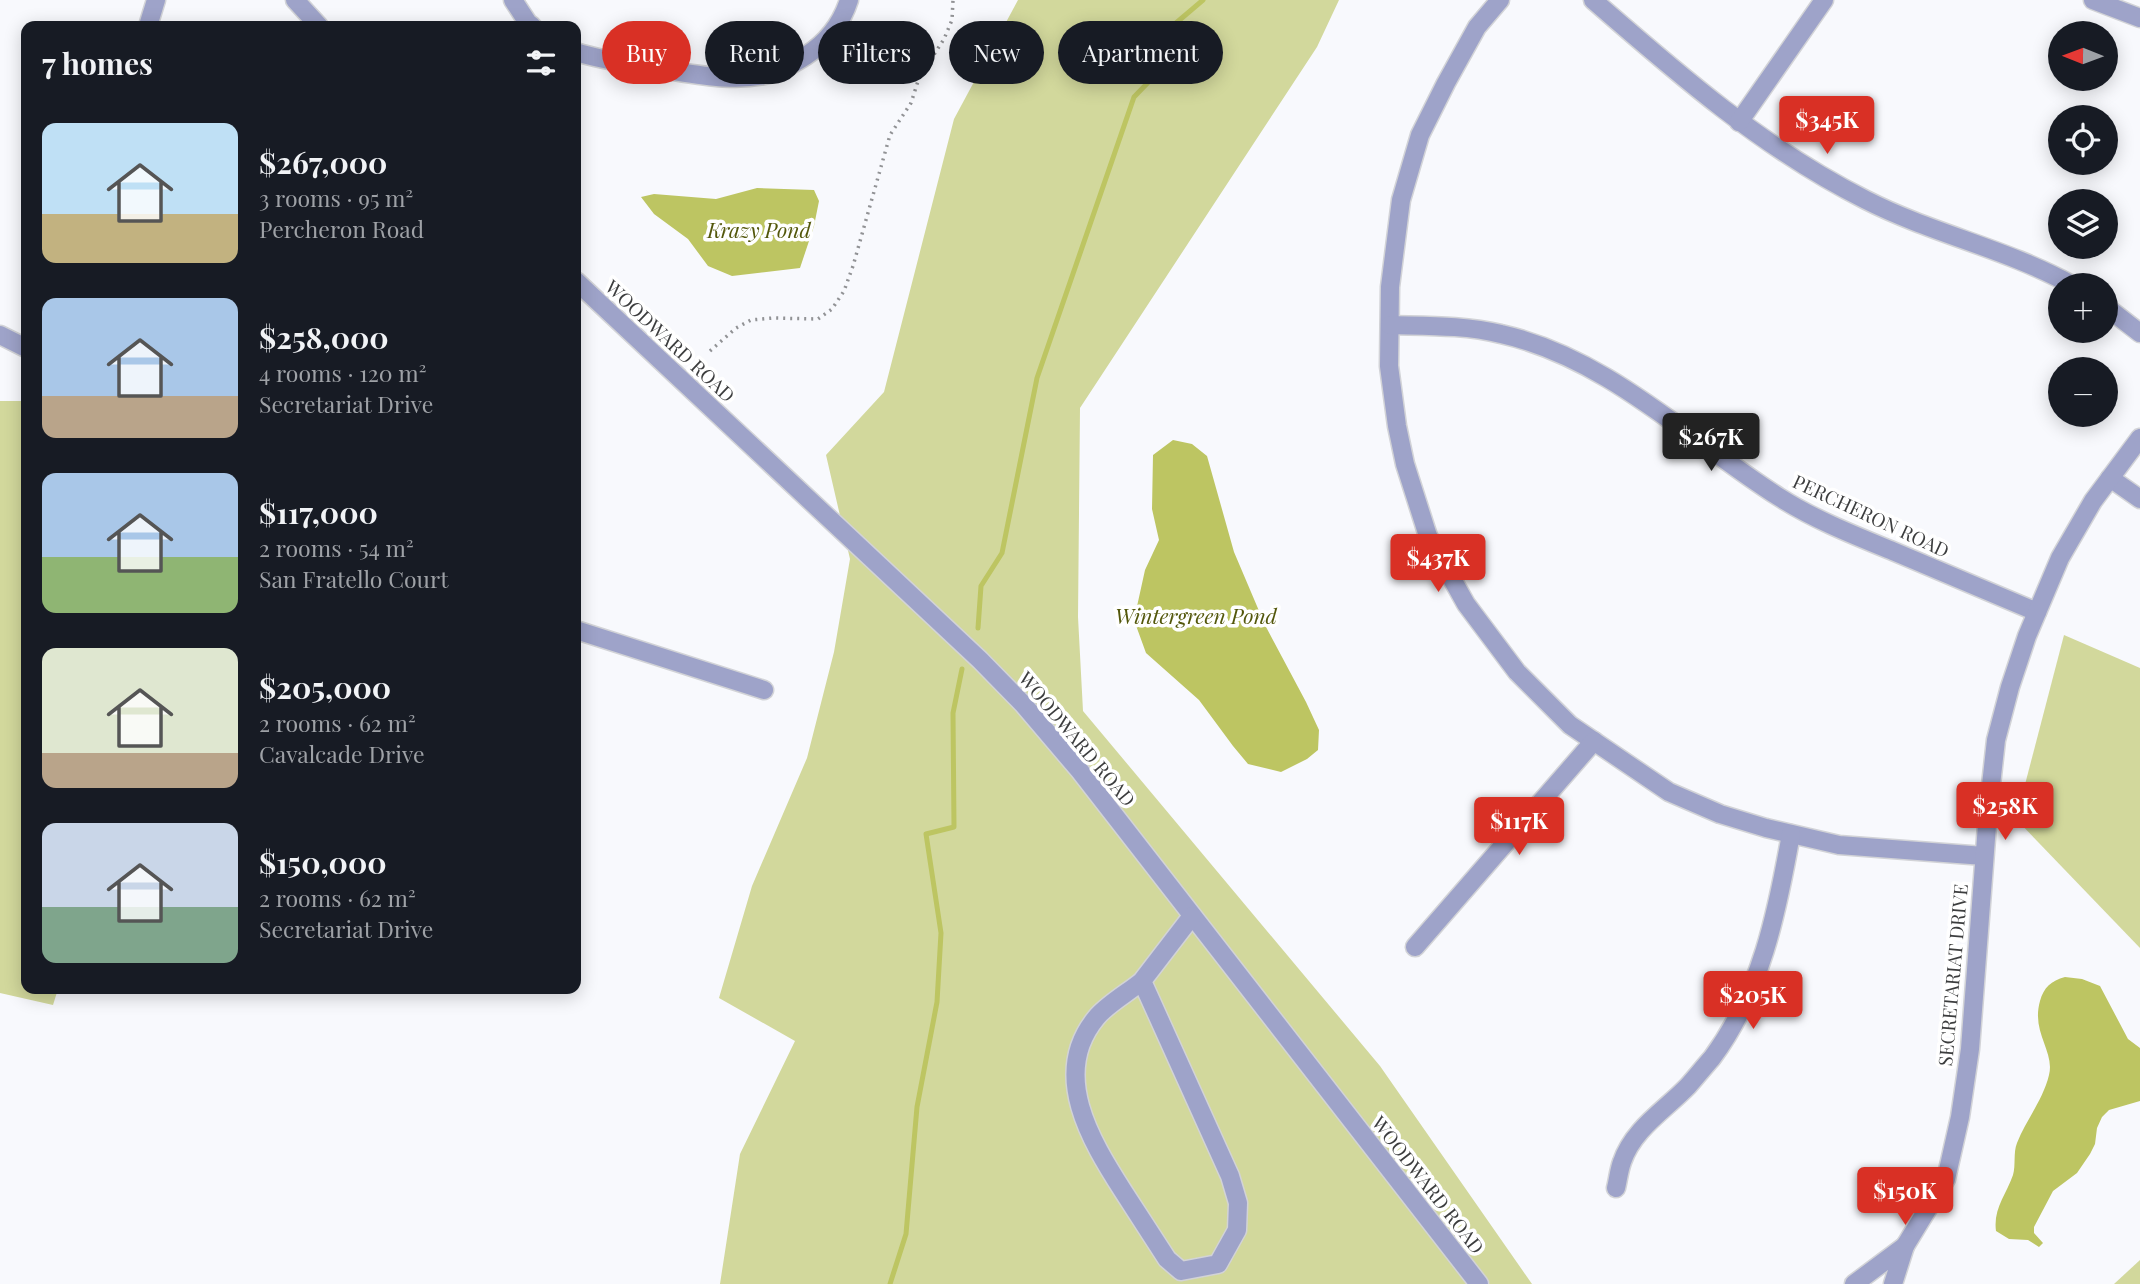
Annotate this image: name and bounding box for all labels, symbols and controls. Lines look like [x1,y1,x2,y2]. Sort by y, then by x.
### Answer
chip: Buy [602,21,691,84]
chip: Rent [705,21,804,84]
chip: Filters [818,21,935,84]
chip: New [949,21,1044,84]
chip: Apartment [1058,21,1223,84]
north arrow [2048,21,2118,91]
map controls [2048,21,2118,427]
text: 7 homes [42,43,153,83]
icon: filters [522,44,560,82]
pin: $345K [1778,96,1876,156]
text: $345K [1795,103,1859,134]
button: locate [2048,105,2118,175]
text: $267,000 [259,142,387,182]
icon: home [98,151,182,235]
text: 3 rooms · 95 m² [259,182,413,213]
button: layers [2048,189,2118,259]
text: Percheron Road [259,213,424,244]
water label: Krazy Pond [706,215,811,243]
street label: WOODWARD ROAD [600,273,741,407]
button: + [2048,273,2118,343]
text: $258,000 [259,317,389,357]
icon: home [98,326,182,410]
text: 4 rooms · 120 m² [259,357,427,388]
button: − [2048,357,2118,427]
text: Secretariat Drive [259,388,433,419]
pin: $267K [1662,414,1760,473]
text: $267K [1678,420,1744,451]
street label: PERCHERON ROAD [1789,467,1954,563]
text: $117,000 [259,492,378,532]
icon: home [98,501,182,585]
text: 2 rooms · 54 m² [259,532,414,563]
pin: $437K [1389,534,1487,594]
text: $437K [1406,541,1470,572]
text: San Fratello Court [259,563,448,594]
water label: Wintergreen Pond [1115,601,1278,629]
street label: WOODWARD ROAD [1013,665,1142,811]
text: $205,000 [259,667,391,707]
icon: home [98,676,182,760]
text: 2 rooms · 62 m² [259,707,416,738]
text: Cavalcade Drive [259,738,425,769]
pin: $258K [1956,782,2054,842]
text: $258K [1972,789,2038,820]
pin: $117K [1470,798,1568,857]
text: $117K [1490,804,1548,835]
text: $150,000 [259,842,387,882]
icon: home [98,851,182,935]
text: 2 rooms · 62 m² [259,882,416,913]
street label: SECRETARIAT DRIVE [1931,883,1973,1067]
text: Secretariat Drive [259,913,433,944]
pin: $205K [1704,972,1802,1031]
text: $205K [1719,978,1787,1009]
street label: WOODWARD ROAD [1366,1109,1491,1259]
pin: $150K [1856,1168,1954,1227]
text: $150K [1873,1174,1937,1205]

